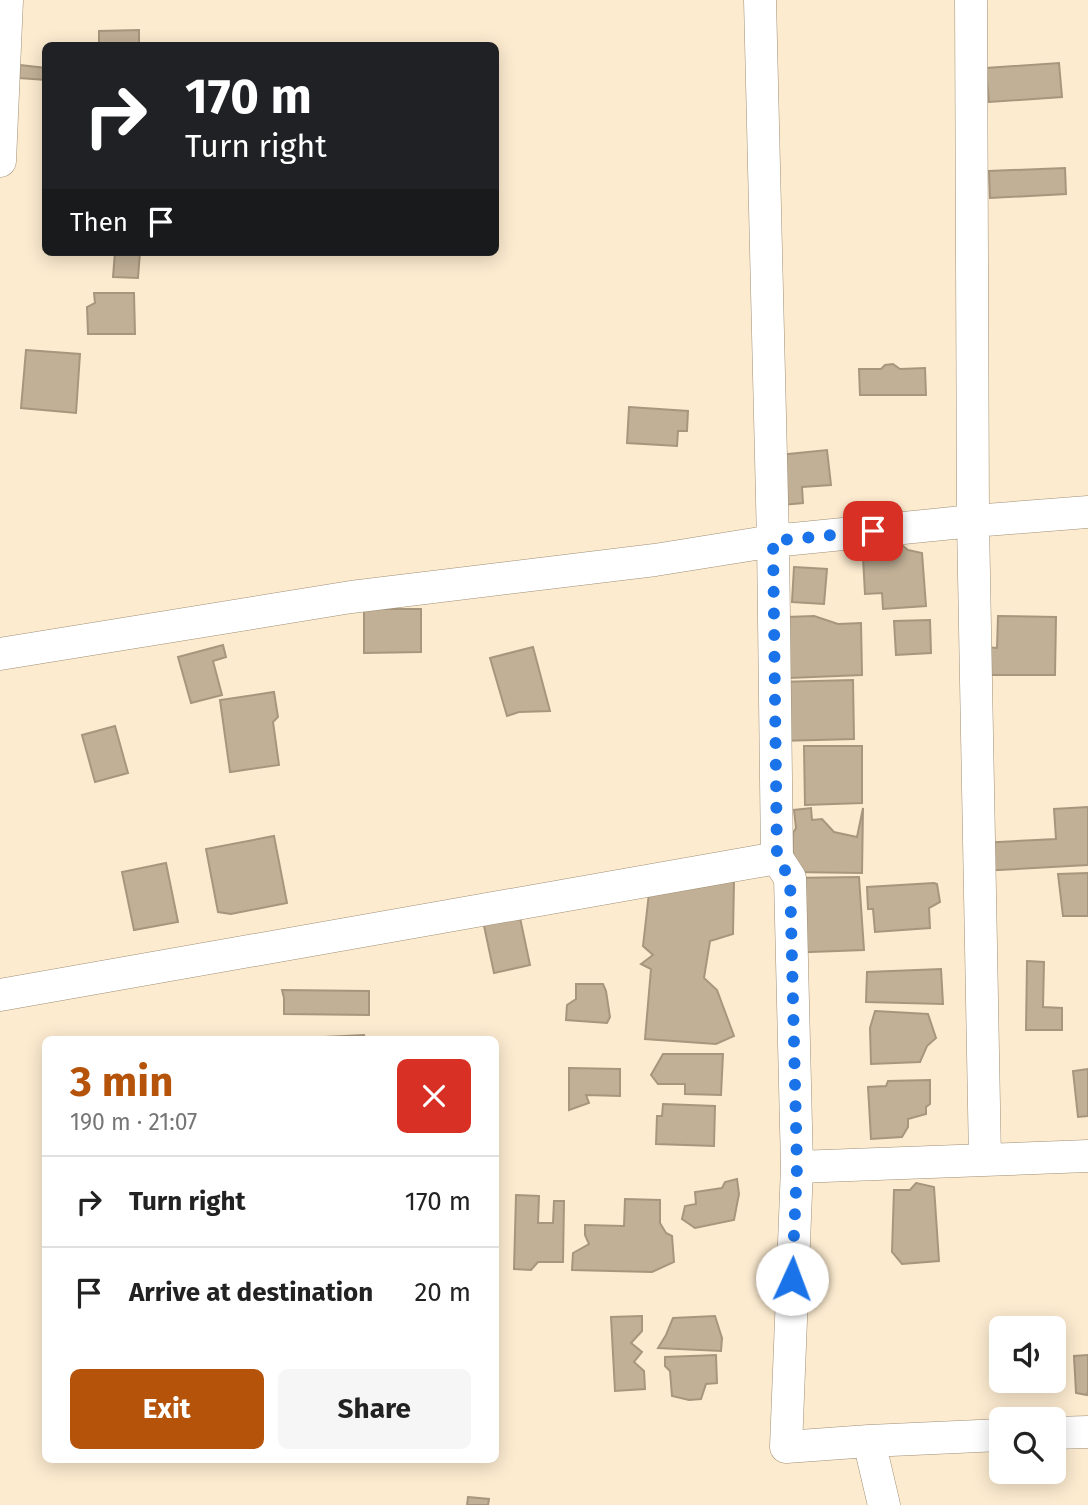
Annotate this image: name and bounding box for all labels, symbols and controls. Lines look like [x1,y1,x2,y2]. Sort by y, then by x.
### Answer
text: 170 m [185,67,312,126]
icon: right [70,70,161,161]
text: Turn right [185,127,327,165]
icon: arrive [142,203,180,241]
text: Then [70,207,128,238]
pin [843,501,903,561]
icon: arrive [854,512,892,550]
text: 3 min [70,1057,173,1107]
button: close [397,1059,471,1133]
text: 190 m · 21:07 [70,1108,197,1136]
icon: right [70,1183,108,1221]
text: Turn right [129,1186,246,1217]
text: 170 m [405,1186,471,1217]
position arrow [755,1242,829,1316]
icon: arrive [70,1274,108,1312]
text: Arrive at destination [129,1277,373,1308]
text: 20 m [414,1277,471,1308]
map controls [989,1316,1066,1484]
button: sound [989,1316,1066,1393]
button: Exit [70,1369,264,1449]
button: Share [278,1369,471,1449]
button: search [989,1407,1066,1484]

